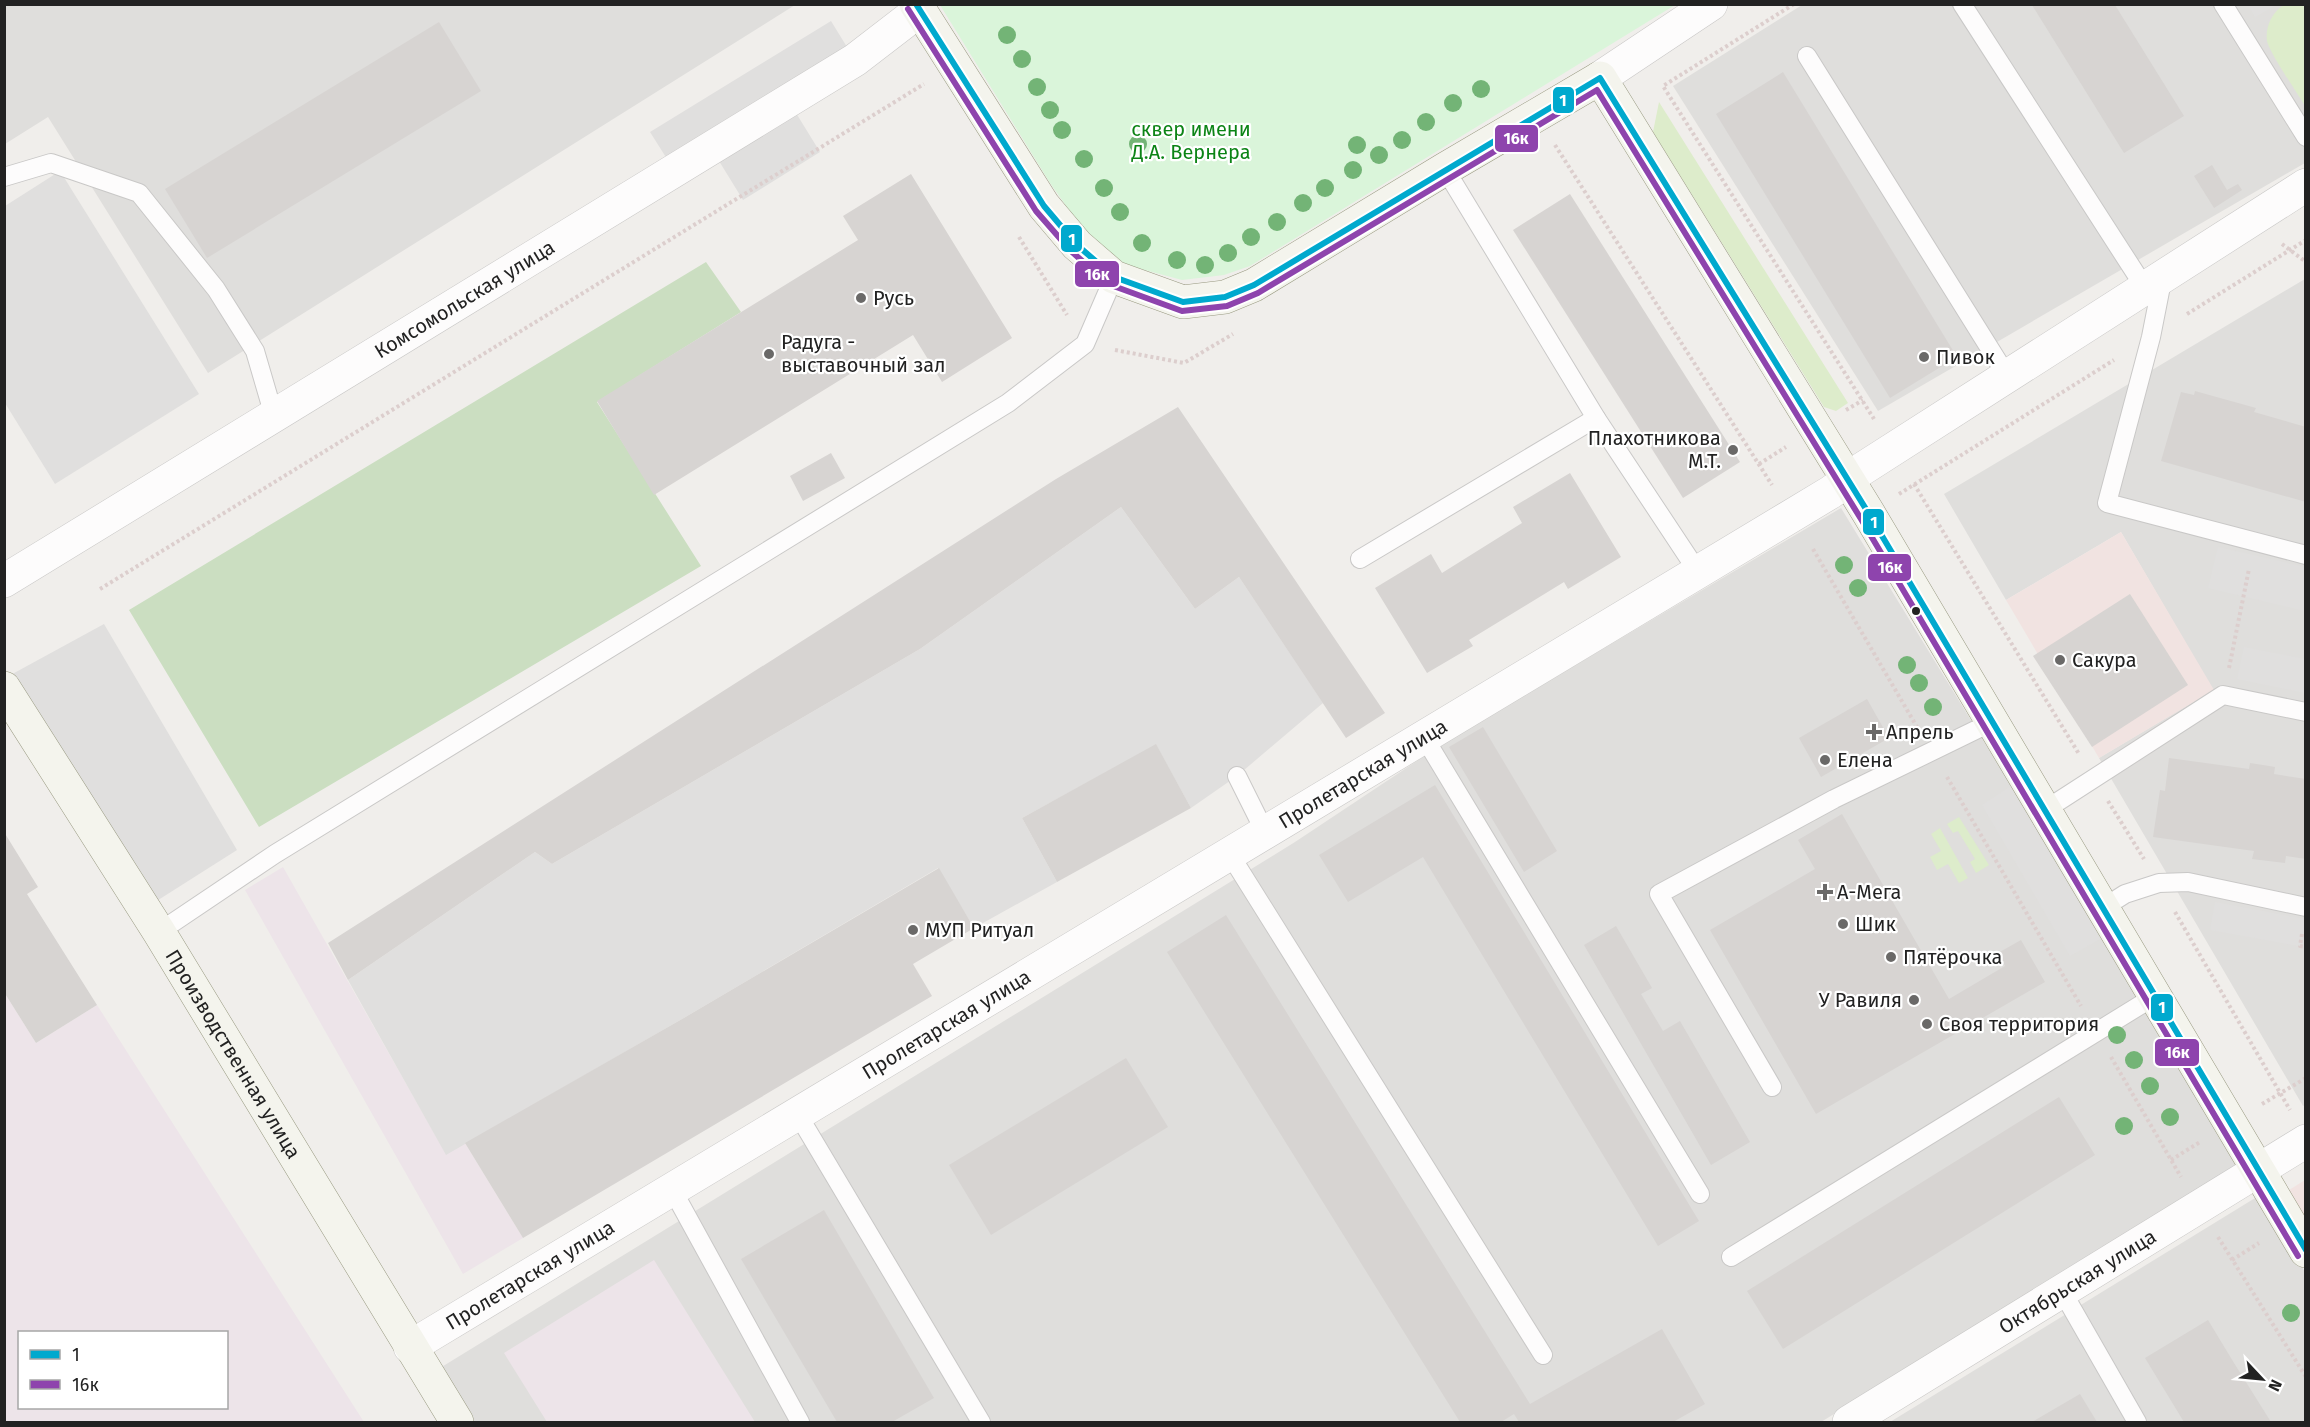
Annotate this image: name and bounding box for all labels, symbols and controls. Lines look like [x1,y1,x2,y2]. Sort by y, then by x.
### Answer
line badge: 1 [1552,86,1575,114]
text: 1 [1559,91,1567,110]
park label: сквер имени Д.А. Вернера [1130,117,1251,164]
line badge: 16к [1494,124,1539,153]
text: 16к [1503,129,1529,148]
line badge: 1 [1060,224,1083,253]
text: 1 [1068,230,1076,249]
street label: Комсомольская улица [370,235,559,363]
line badge: 16к [1074,260,1120,288]
text: 16к [1084,265,1110,284]
place label: Русь [873,286,914,310]
marker: Русь [854,291,868,305]
place label: Радуга - выставочный зал [781,330,946,377]
place label: Пивок [1936,345,1995,369]
marker: Радуга - выставочный зал [762,347,776,361]
marker: Пивок [1917,350,1931,364]
place label: Плахотникова М.Т. [1588,426,1721,473]
marker: Плахотникова М.Т. [1726,443,1740,457]
line badge: 1 [1862,508,1885,536]
text: 1 [1870,513,1878,532]
line badge: 16к [1867,553,1912,582]
text: 16к [1877,558,1903,577]
unlabelled marker [1910,605,1922,617]
place label: Сакура [2072,648,2137,672]
marker: Сакура [2053,653,2067,667]
street label: Пролетарская улица [1274,714,1451,834]
place label: Апрель [1886,720,1954,744]
marker: Апрель [1867,725,1881,739]
place label: Елена [1837,748,1893,772]
marker: Елена [1818,753,1832,767]
place label: А-Мега [1837,880,1901,904]
marker: А-Мега [1818,885,1832,899]
place label: Шик [1855,912,1897,936]
marker: Шик [1836,917,1850,931]
place label: МУП Ритуал [925,918,1034,942]
marker: МУП Ритуал [906,923,920,937]
street label: Производственная улица [161,945,306,1163]
place label: Пятёрочка [1903,945,2003,969]
marker: Пятёрочка [1884,950,1898,964]
street label: Пролетарская улица [858,964,1035,1084]
place label: У Равиля [1819,988,1902,1012]
marker: У Равиля [1907,993,1921,1007]
line badge: 1 [2150,993,2174,1022]
text: 1 [2158,998,2166,1017]
place label: Своя территория [1939,1012,2099,1036]
marker: Своя территория [1920,1017,1934,1031]
line badge: 16к [2154,1038,2200,1067]
text: 16к [2164,1043,2190,1062]
street label: Пролетарская улица [441,1215,619,1335]
street label: Октябрьская улица [1994,1224,2160,1339]
legend [18,1331,228,1409]
text: 1 [72,1344,80,1366]
north arrow [2232,1349,2292,1409]
text: 16к [72,1374,99,1396]
text: N [2264,1376,2286,1394]

